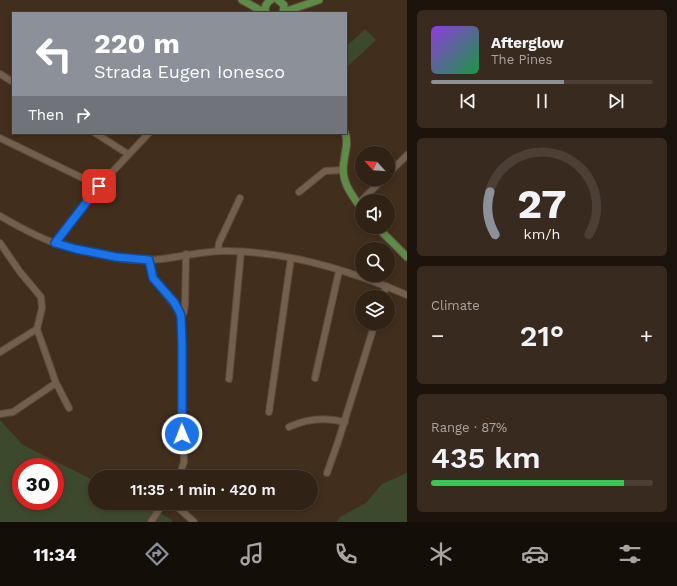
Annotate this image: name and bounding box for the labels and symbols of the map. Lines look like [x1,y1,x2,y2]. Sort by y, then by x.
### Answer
north arrow [355,146,395,186]
pin [82,169,116,203]
position arrow [161,413,203,455]
speed limit sign: 30 [12,458,64,510]

